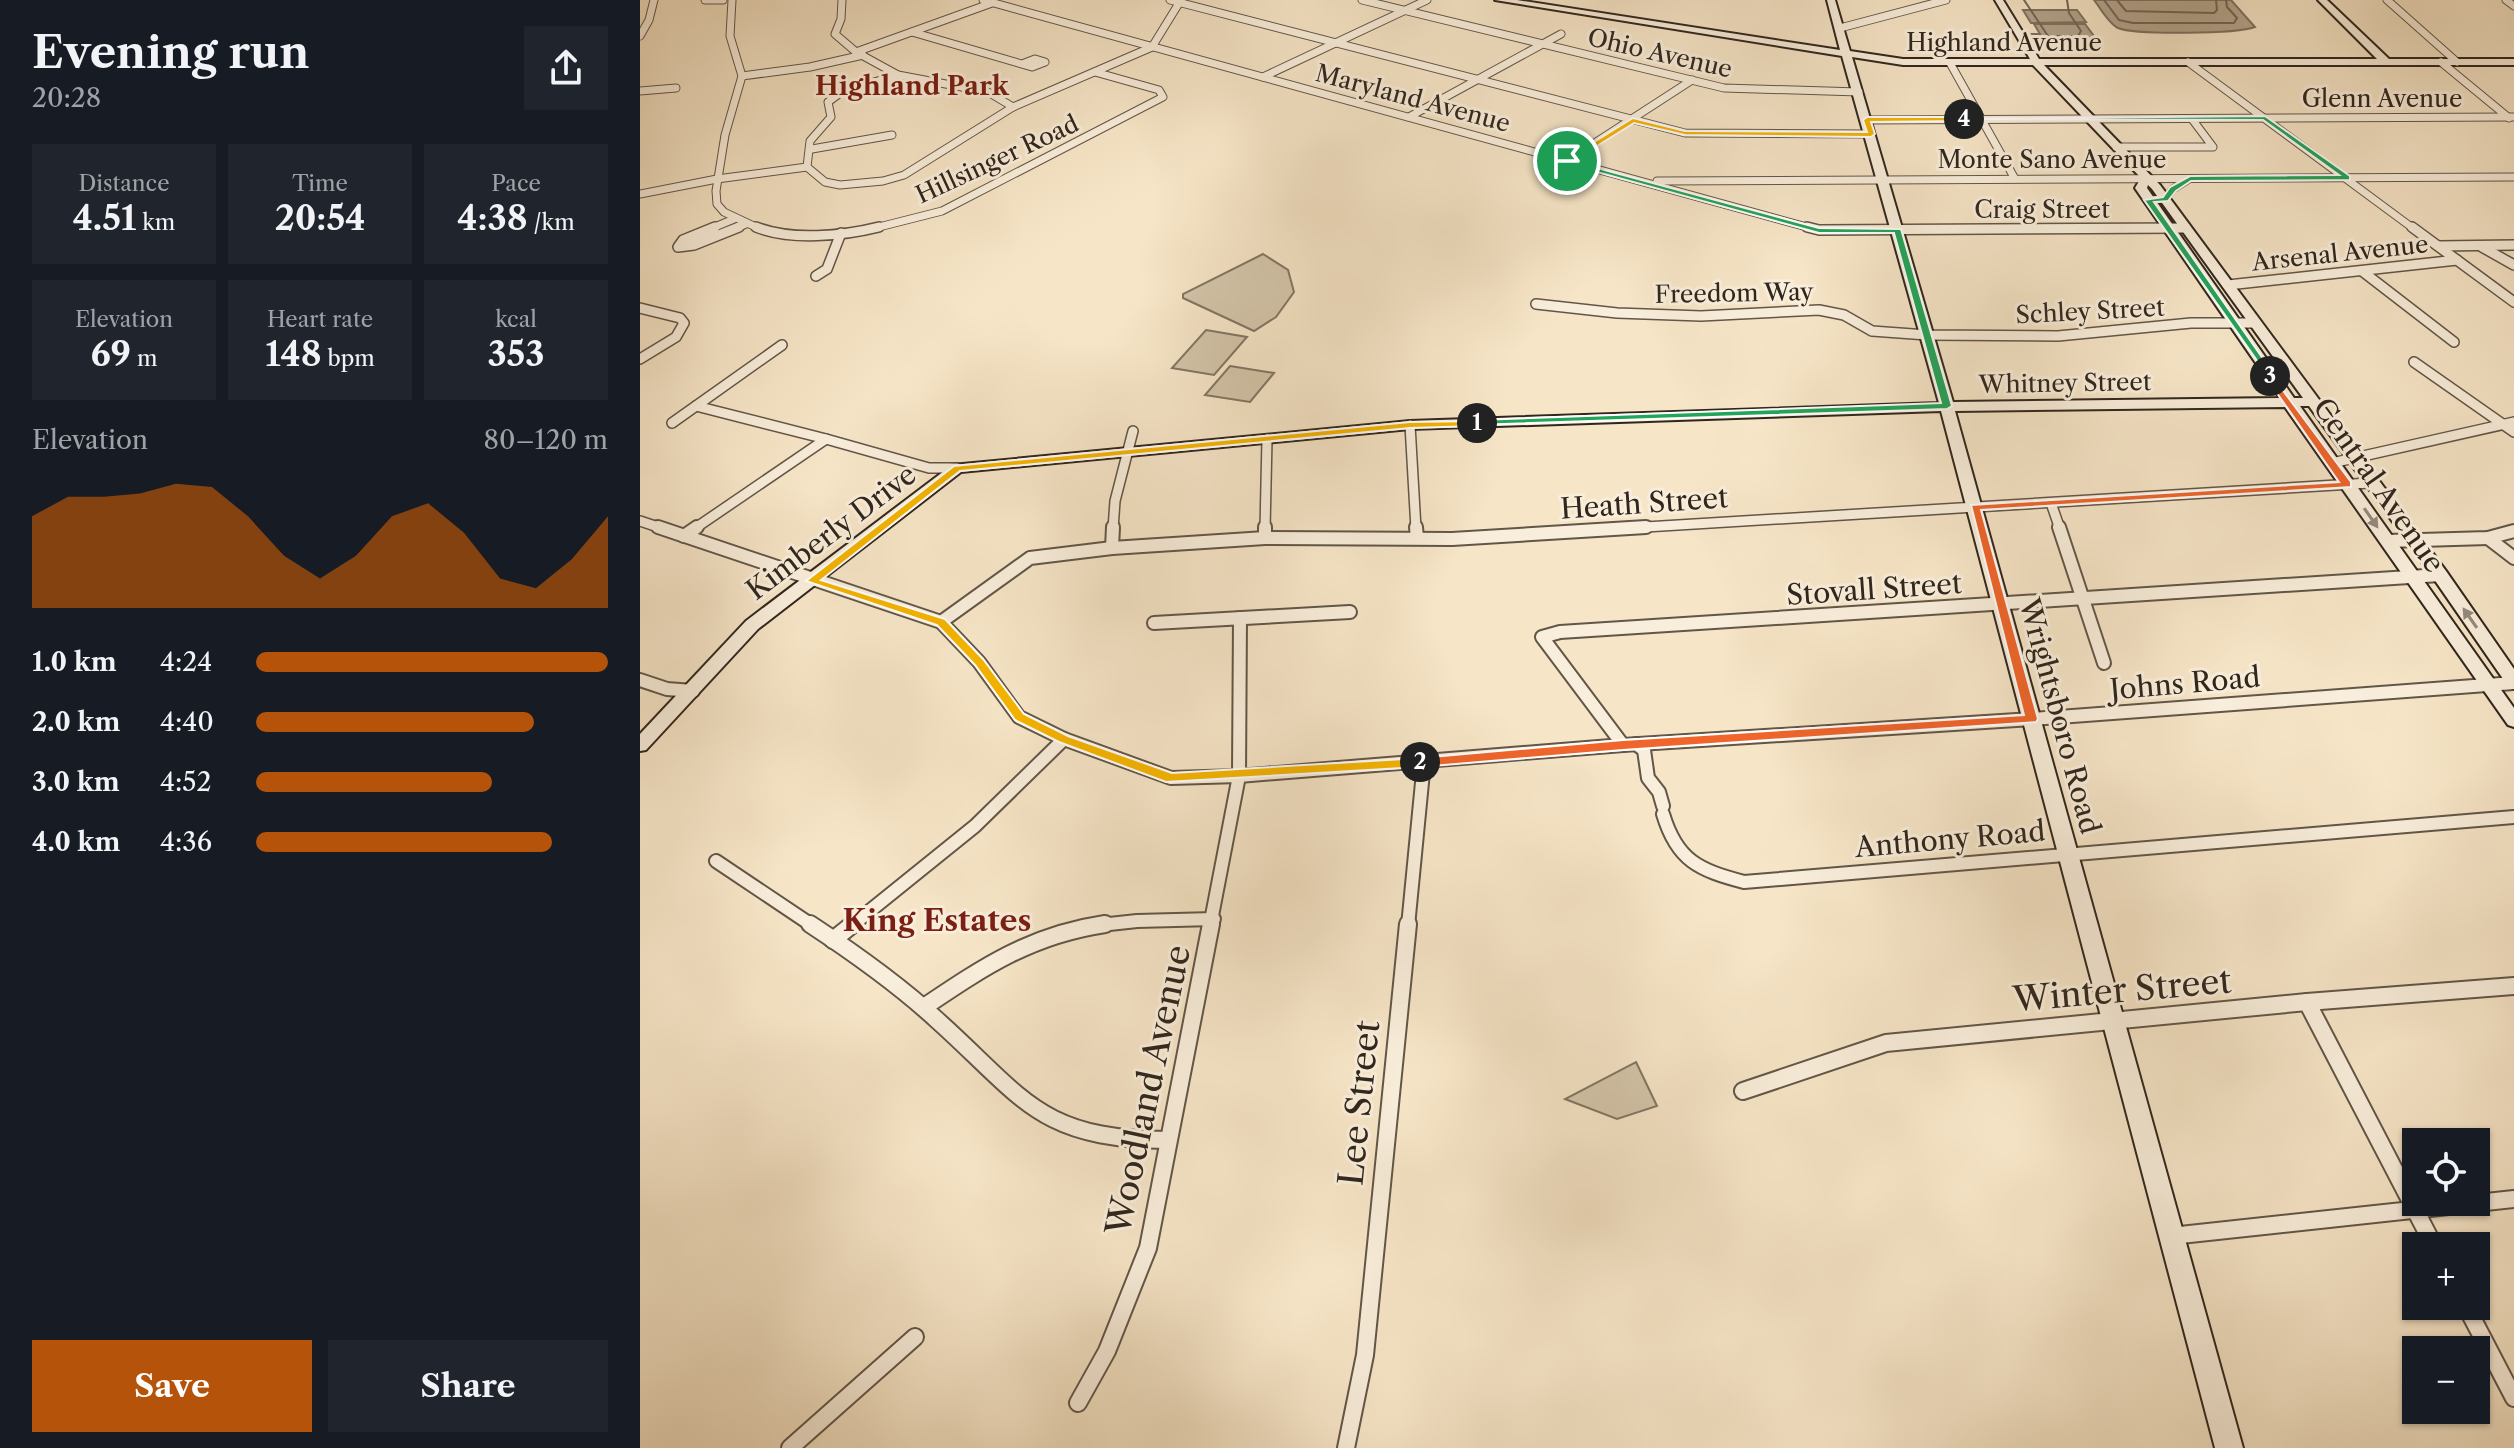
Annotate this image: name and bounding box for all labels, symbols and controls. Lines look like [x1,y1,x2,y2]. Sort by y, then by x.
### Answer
street label: Ohio Avenue [1585,22,1735,84]
text: Evening run [32,25,309,79]
button: share [524,26,608,110]
street label: Highland Avenue [1906,28,2102,57]
street label: Maryland Avenue [1313,58,1513,138]
district label: Highland Park [815,70,1010,102]
text: 20:28 [32,82,101,114]
street label: Glenn Avenue [2302,84,2462,113]
pin: 4 [1944,99,1984,139]
text: 4 [1957,105,1971,132]
street label: Hillsinger Road [911,108,1083,209]
pin [1533,127,1601,195]
icon: arrive [1545,139,1589,183]
street label: Monte Sano Avenue [1937,145,2167,174]
text: Distance [78,170,170,197]
text: Time [292,170,348,197]
text: Pace [491,170,541,197]
street label: Craig Street [1974,195,2110,224]
text: 4.51 [73,197,136,239]
text: 20:54 [275,197,365,239]
text: 4:38 [457,197,528,239]
text: km [136,209,175,236]
text: /km [528,209,575,236]
street label: Arsenal Avenue [2249,229,2430,277]
street label: Freedom Way [1654,277,1814,309]
street label: Schley Street [2015,293,2166,329]
text: Elevation [75,306,173,333]
text: Heart rate [267,306,373,333]
text: kcal [495,306,537,333]
text: 69 [91,333,131,375]
text: 148 [265,333,322,375]
text: 353 [487,333,545,375]
text: m [131,345,157,372]
text: bpm [322,345,375,372]
pin: 3 [2250,356,2290,396]
text: 3 [2264,362,2276,389]
street label: Whitney Street [1977,367,2152,399]
street label: Central Avenue [2306,391,2452,579]
pin: 1 [1457,403,1497,443]
text: 1 [1472,409,1482,436]
text: Elevation [32,424,148,456]
text: 80–120 m [484,424,608,456]
street label: Kimberly Drive [739,457,923,607]
street label: Heath Street [1559,480,1729,526]
one-way arrow [2363,508,2378,529]
street label: Stovall Street [1785,566,1963,612]
street label: Wrightsboro Road [2012,593,2108,838]
one-way arrow [2463,608,2478,629]
text: 1.0 km [32,646,117,678]
text: 4:24 [160,646,212,678]
street label: Johns Road [2104,659,2262,707]
text: 2.0 km [32,706,120,738]
text: 4:40 [160,706,214,738]
pin: 2 [1400,742,1440,782]
text: 2 [1414,748,1427,775]
text: 3.0 km [32,766,120,798]
text: 4:52 [160,766,211,798]
street label: Anthony Road [1852,814,2047,864]
text: 4.0 km [32,826,120,858]
text: 4:36 [160,826,212,858]
district label: King Estates [843,902,1031,939]
street label: Woodland Avenue [1097,941,1199,1240]
street label: Winter Street [2010,960,2233,1021]
street label: Lee Street [1329,1018,1389,1188]
map controls [2402,1128,2490,1424]
button: locate [2402,1128,2490,1216]
button: + [2402,1232,2490,1320]
button: − [2402,1336,2490,1424]
button: Save [32,1340,312,1432]
button: Share [328,1340,608,1432]

